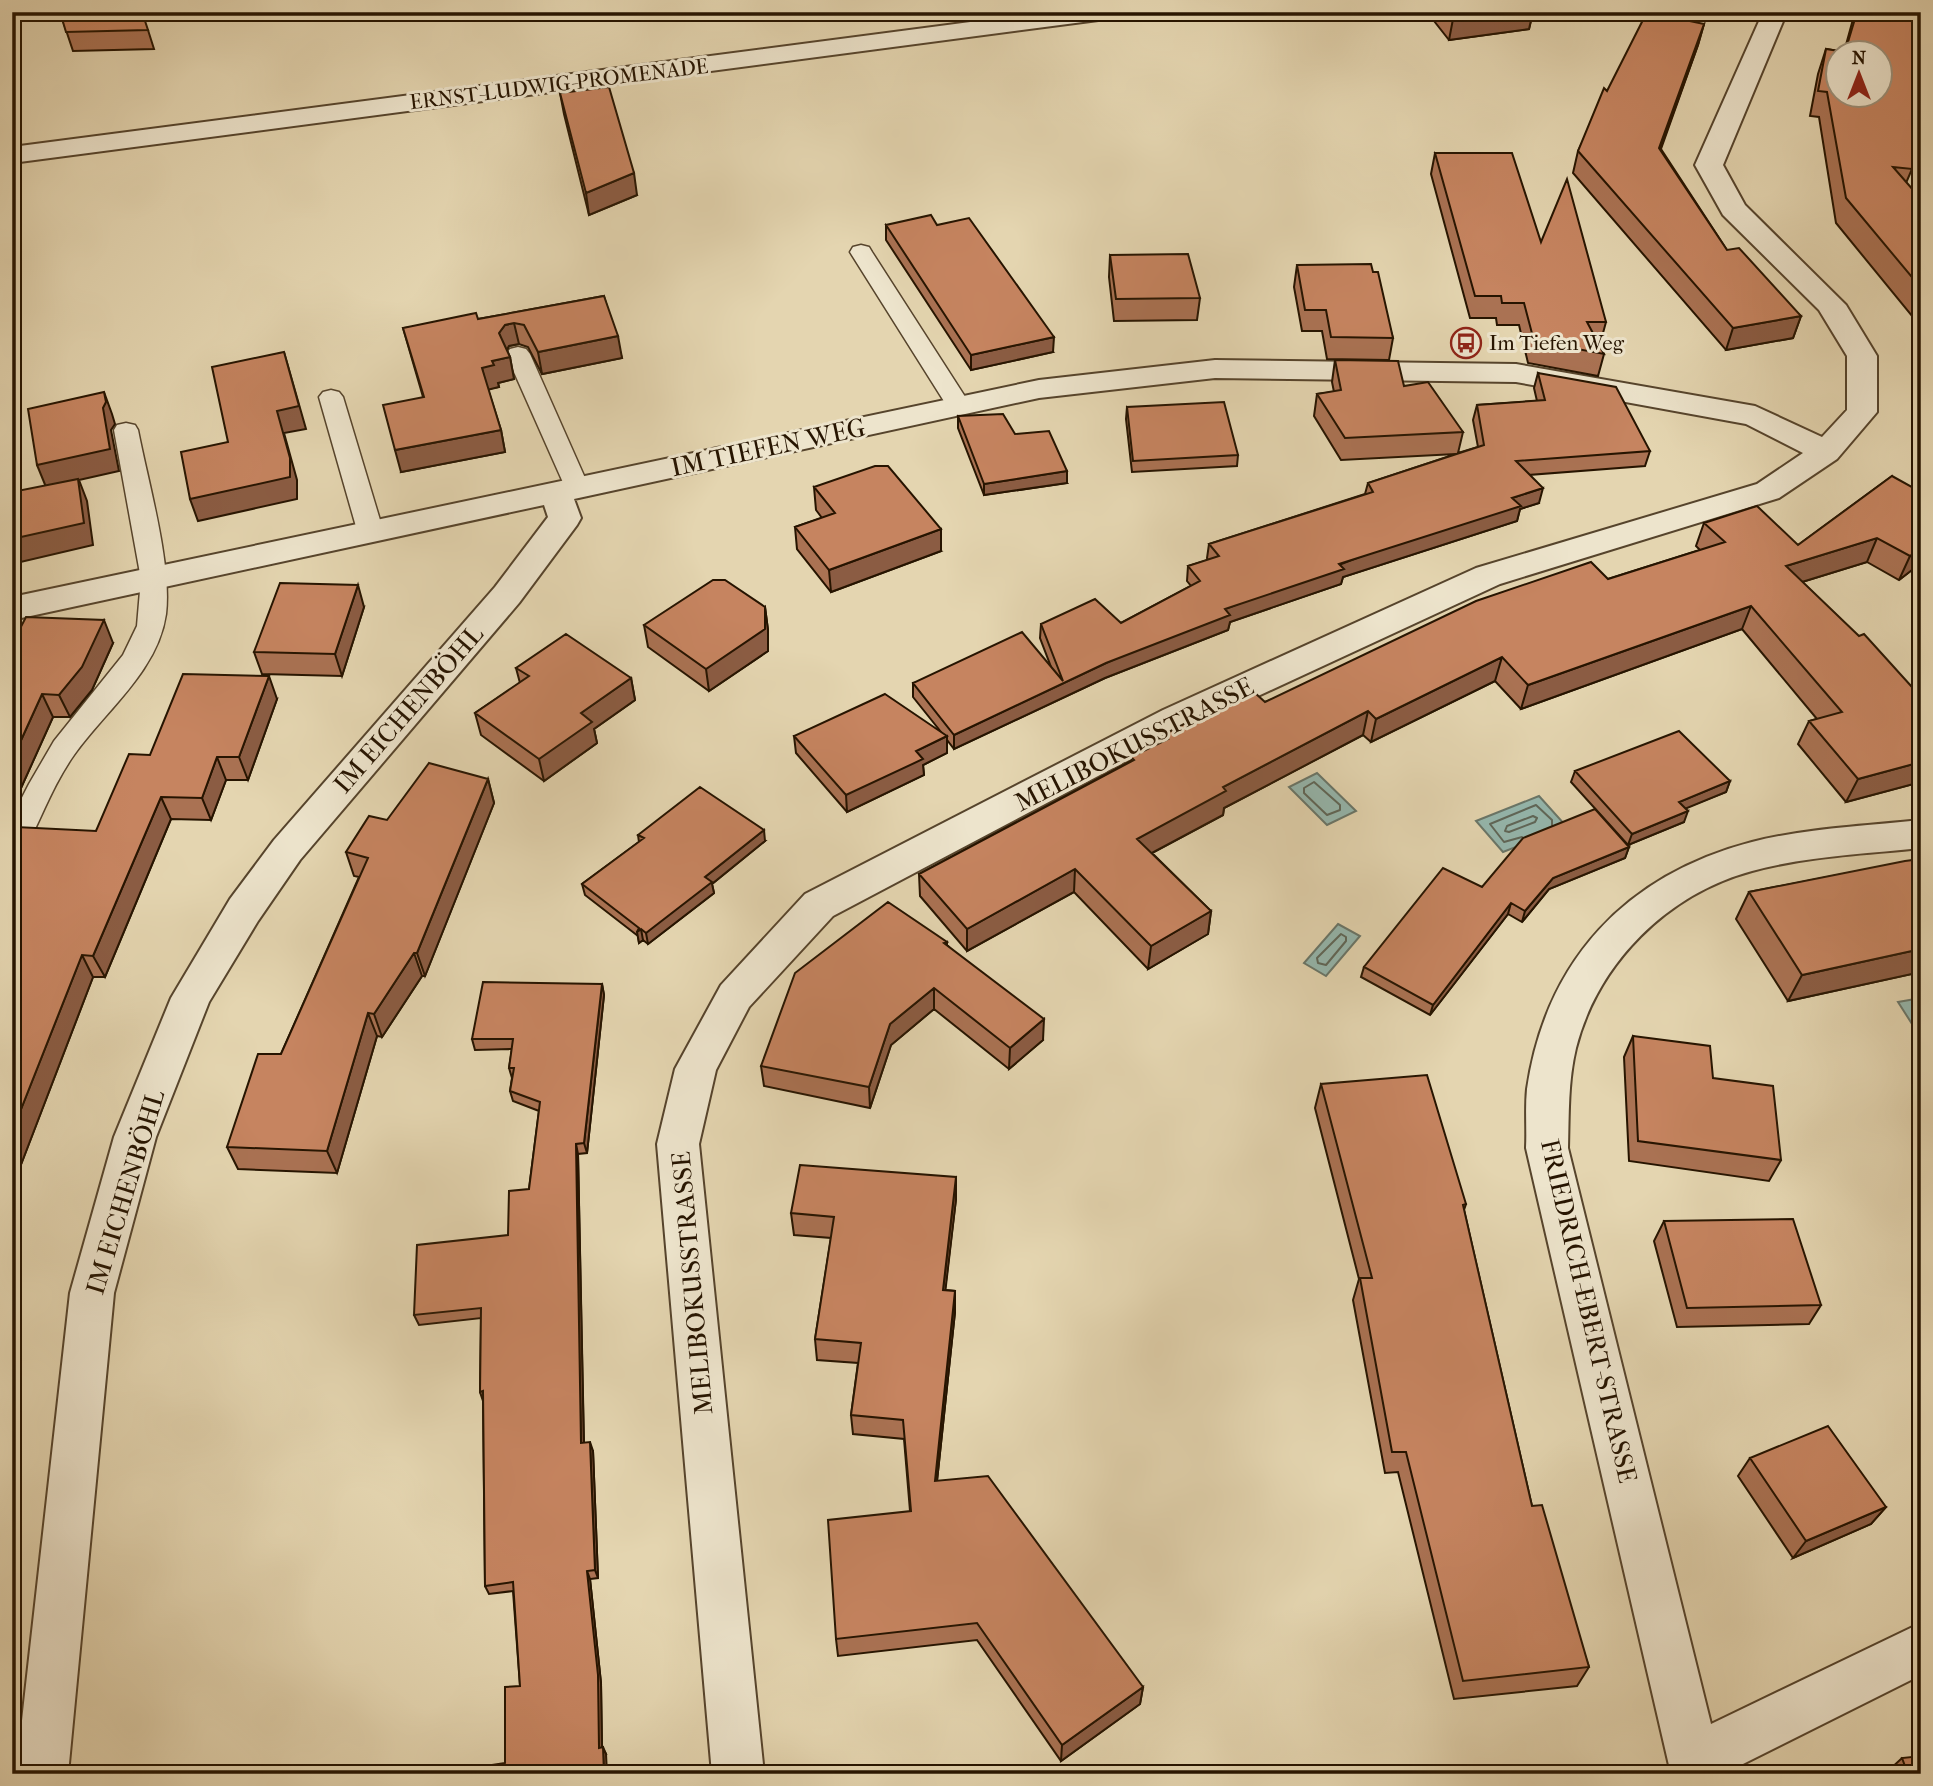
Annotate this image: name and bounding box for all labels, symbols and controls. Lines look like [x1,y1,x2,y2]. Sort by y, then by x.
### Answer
north arrow [1825,38,1895,108]
text: N [1852,47,1867,69]
street label: ERNST-LUDWIG-PROMENADE [408,54,710,114]
bus stop icon: Im Tiefen Weg [1449,326,1483,360]
place label: Im Tiefen Weg [1489,331,1625,355]
street label: IM TIEFEN WEG [668,412,868,483]
street label: IM EICHENBÖHL [326,618,490,800]
street label: MELIBOKUSSTRASSE [1010,671,1259,818]
street label: IM EICHENBÖHL [79,1085,171,1298]
street label: FRIEDRICH-EBERT-STRASSE [1534,1136,1643,1486]
street label: MELIBOKUSSTRASSE [666,1150,719,1416]

